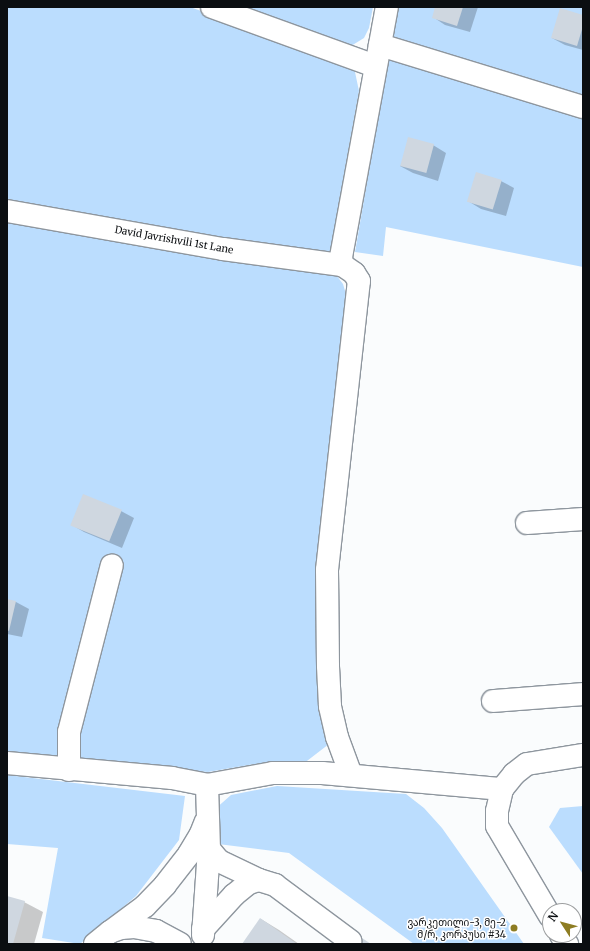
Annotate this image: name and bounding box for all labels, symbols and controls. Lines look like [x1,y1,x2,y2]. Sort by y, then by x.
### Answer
street label: David Javrishvili 1st Lane [114,224,234,256]
north arrow [542,903,582,943]
text: N [545,909,561,924]
place label: ვარკეთილი-3, მე-2 მ/რ, კორპუსი #34 [407,916,506,940]
marker: ვარკეთილი-3, მე-2 მ/რ, კორპუსი #34 [509,923,519,933]

